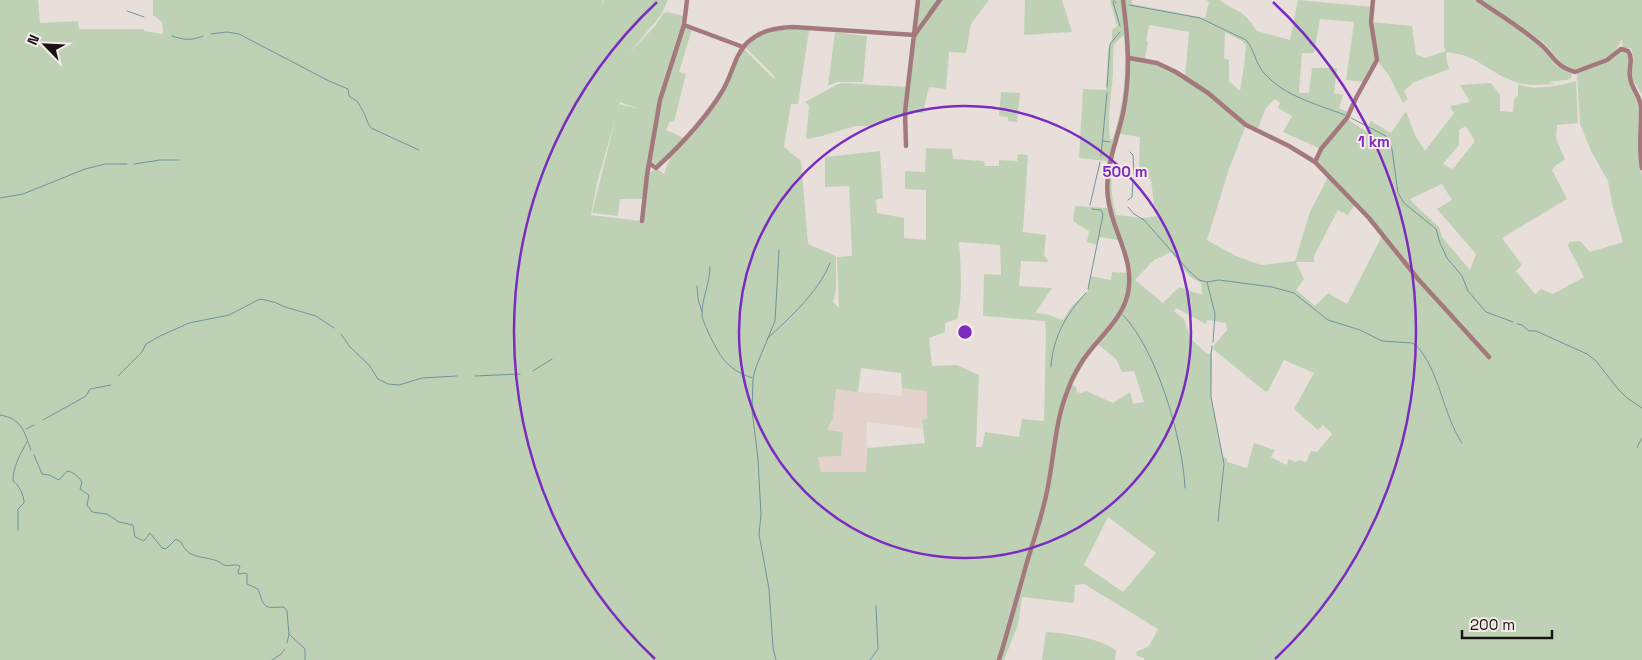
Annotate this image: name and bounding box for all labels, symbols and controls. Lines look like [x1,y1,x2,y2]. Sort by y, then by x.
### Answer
north arrow [20,20,70,70]
text: N [23,32,43,48]
text: 1 km [1358,132,1390,151]
text: 500 m [1102,162,1148,181]
centre of rings [956,323,974,341]
scale bar [1462,608,1552,640]
text: 200 m [1470,615,1515,634]

